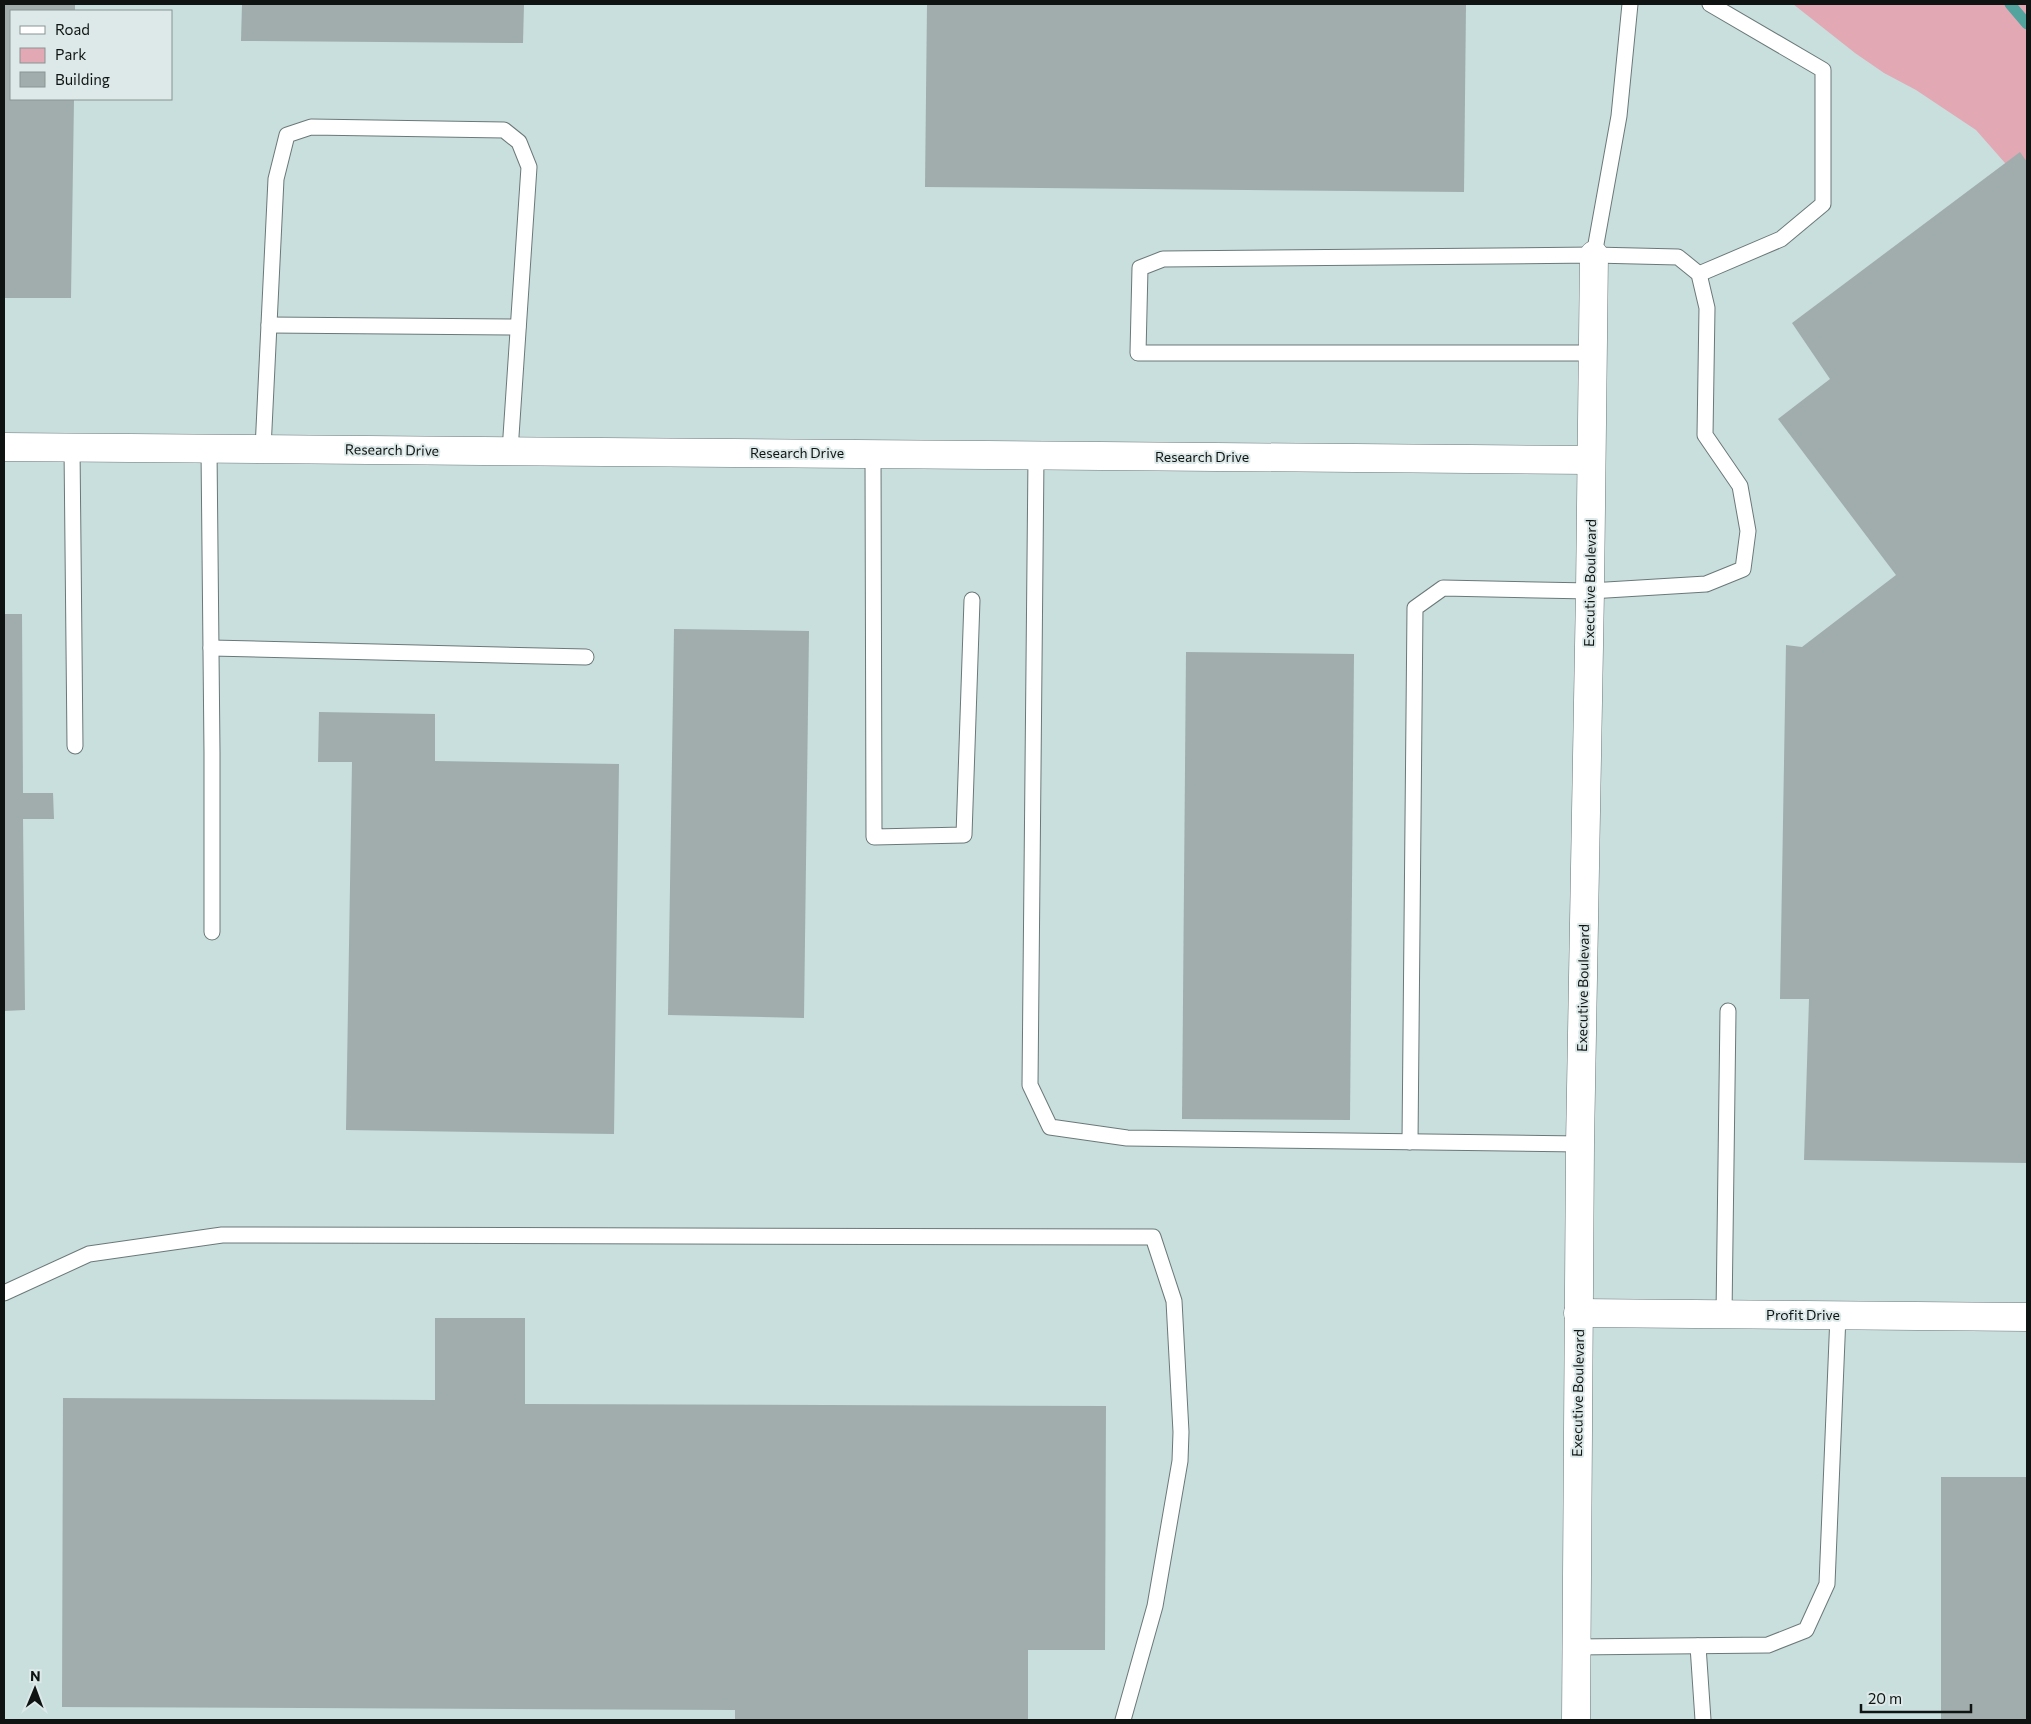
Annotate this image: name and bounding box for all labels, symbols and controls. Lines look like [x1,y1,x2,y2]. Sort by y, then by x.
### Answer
legend [10,10,172,100]
text: Road [55,20,90,38]
text: Park [55,45,86,63]
text: Building [55,70,110,88]
street label: Research Drive [345,440,439,459]
street label: Research Drive [750,444,844,461]
street label: Research Drive [1155,448,1249,465]
street label: Executive Boulevard [1580,519,1599,647]
street label: Executive Boulevard [1573,924,1592,1052]
street label: Profit Drive [1766,1306,1840,1323]
street label: Executive Boulevard [1568,1329,1587,1457]
north arrow [10,1664,60,1714]
text: N [30,1667,41,1684]
scale bar [1861,1682,1971,1714]
text: 20 m [1868,1689,1902,1707]

